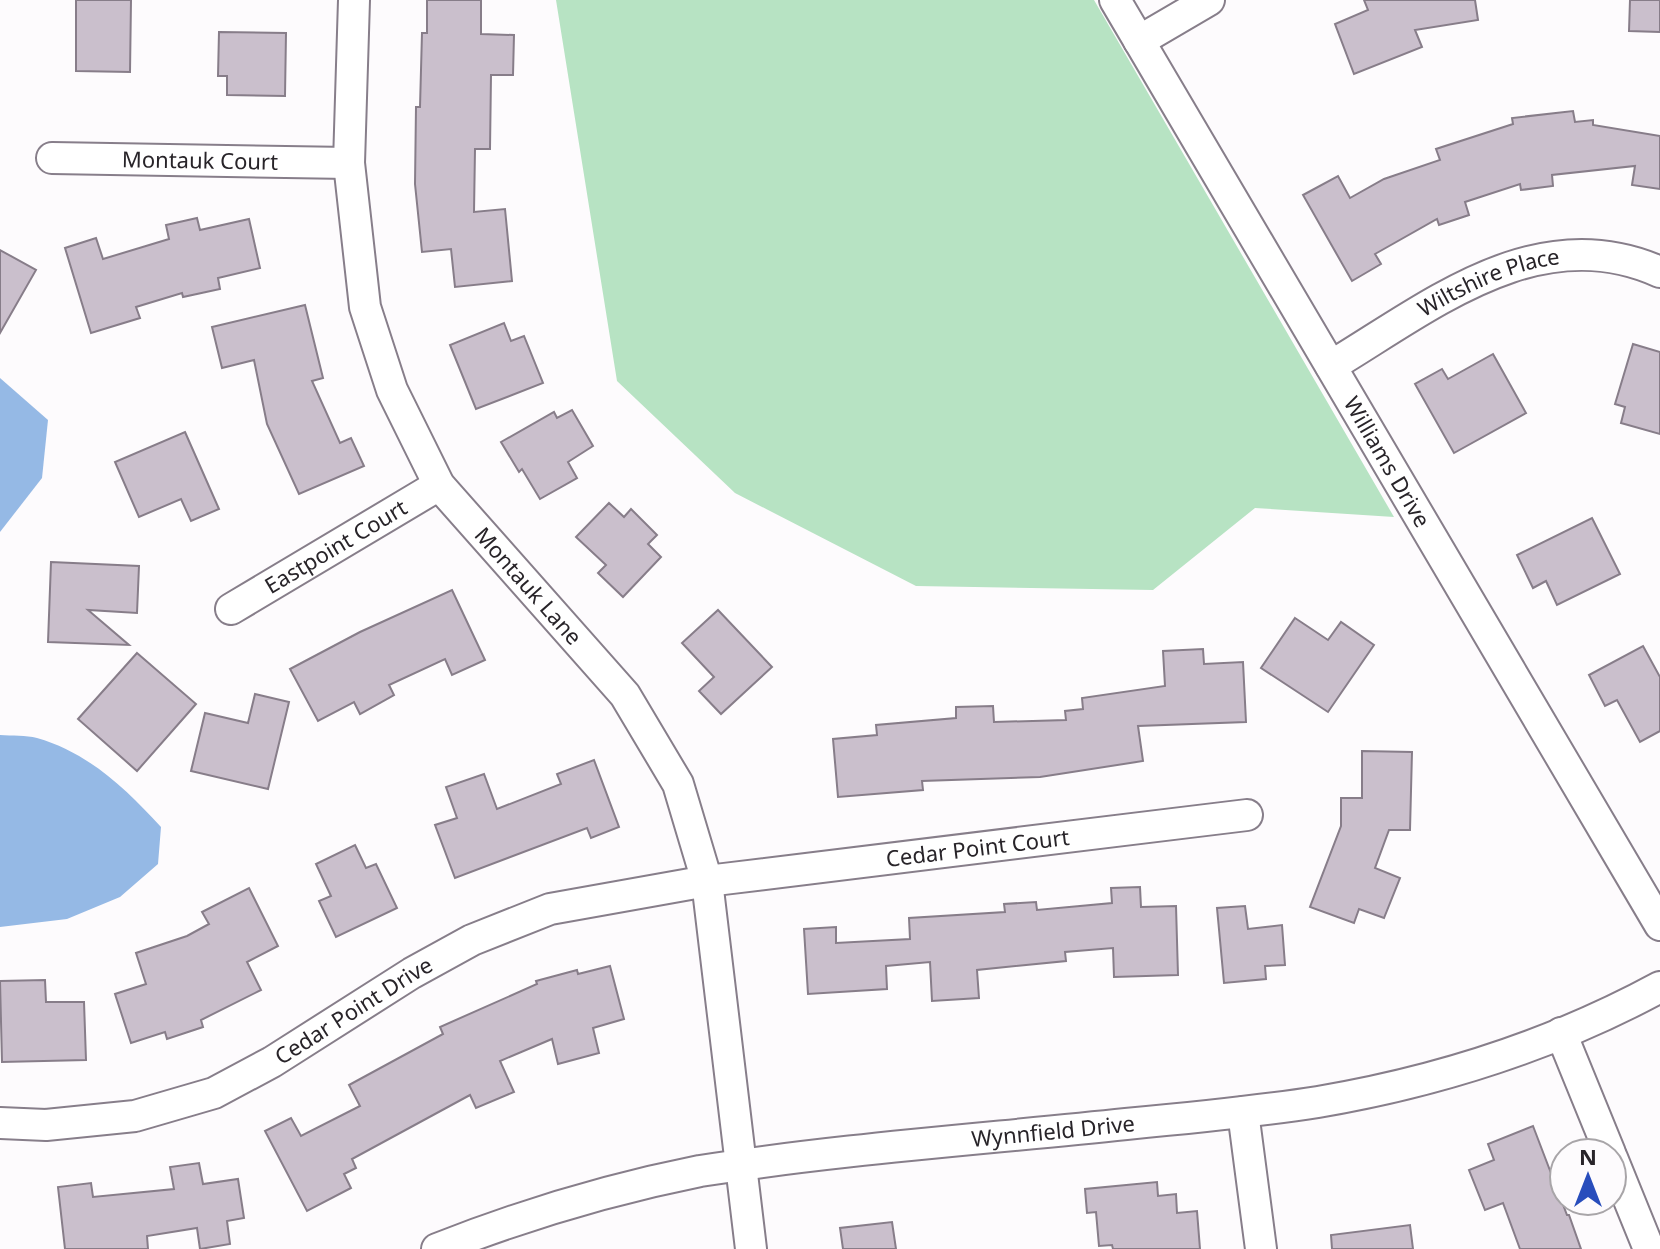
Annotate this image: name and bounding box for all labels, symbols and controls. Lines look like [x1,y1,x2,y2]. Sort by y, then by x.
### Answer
street label: Montauk Court [122,143,278,176]
street label: Wiltshire Place [1412,240,1561,323]
street label: Williams Drive [1338,390,1438,532]
street label: Eastpoint Court [259,492,412,600]
street label: Montauk Lane [469,520,589,651]
street label: Cedar Point Court [884,821,1071,873]
street label: Cedar Point Drive [268,949,437,1071]
street label: Wynnfield Drive [970,1107,1136,1153]
north arrow [1548,1137,1628,1217]
text: N [1579,1141,1597,1171]

